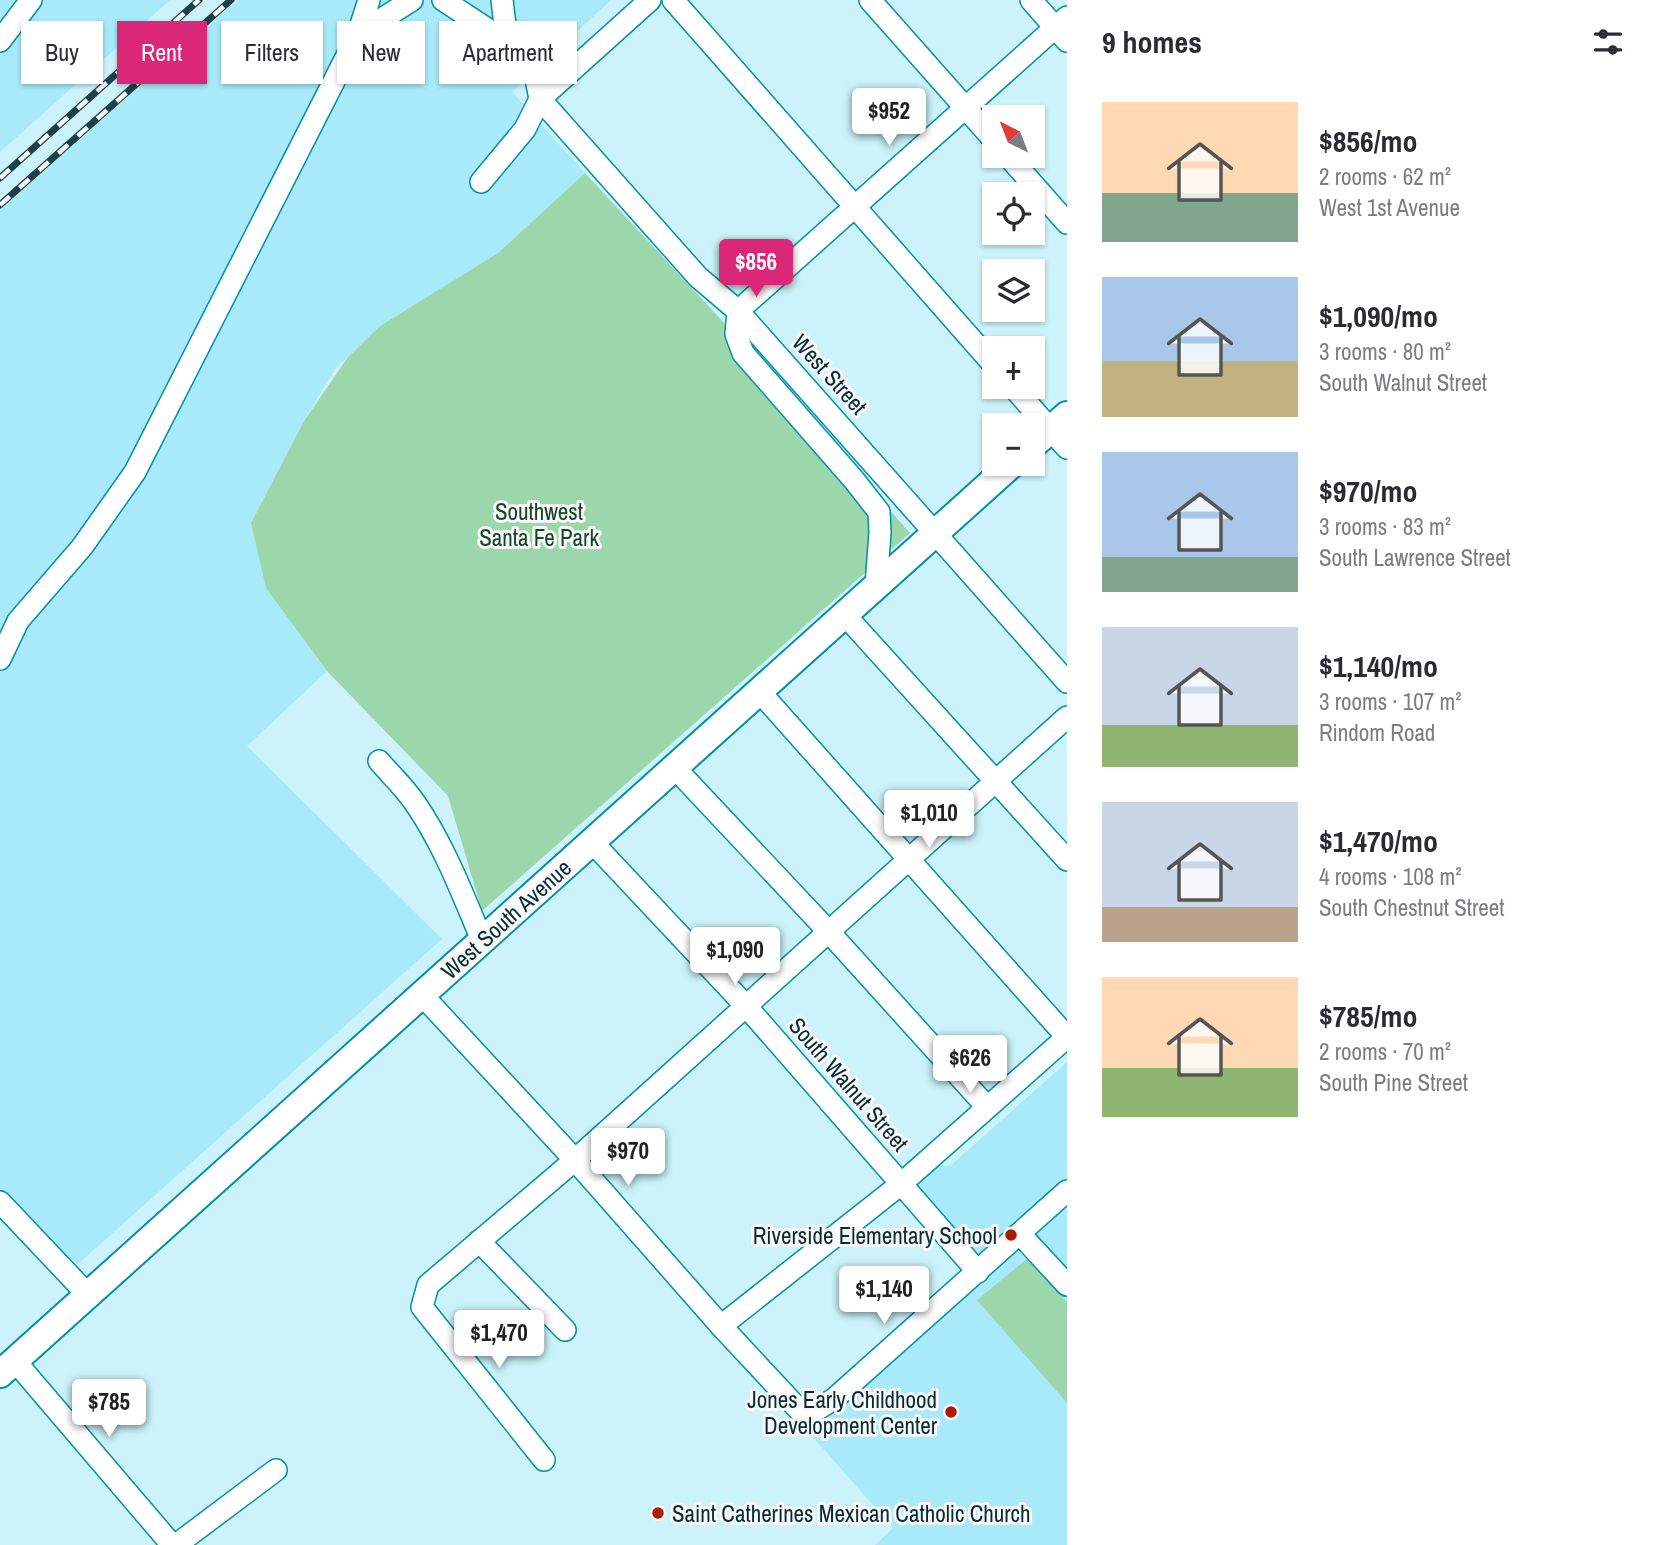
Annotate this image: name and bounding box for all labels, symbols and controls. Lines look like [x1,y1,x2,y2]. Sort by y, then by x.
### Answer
chip: Buy [21,21,103,84]
chip: Rent [117,21,207,84]
chip: Filters [221,21,323,84]
chip: New [337,21,425,84]
chip: Apartment [439,21,577,84]
text: 9 homes [1102,22,1202,62]
icon: filters [1589,23,1627,61]
pin: $952 [848,88,930,148]
text: $952 [868,95,910,126]
north arrow [982,105,1045,168]
map controls [982,105,1045,476]
text: $856/mo [1319,121,1417,161]
icon: home [1158,130,1242,214]
text: 2 rooms · 62 m² [1319,161,1451,192]
button: locate [982,182,1045,245]
text: West 1st Avenue [1319,192,1460,223]
pin: $856 [715,240,797,299]
text: $856 [735,246,777,277]
button: layers [982,259,1045,322]
text: $1,090/mo [1319,296,1438,336]
icon: home [1158,305,1242,389]
street label: West Street [786,327,874,421]
button: + [982,336,1045,399]
text: 3 rooms · 80 m² [1319,336,1451,367]
text: South Walnut Street [1319,367,1487,398]
button: − [982,413,1045,476]
text: $970/mo [1319,471,1417,511]
icon: home [1158,480,1242,564]
park label: Southwest Santa Fe Park [479,496,599,553]
text: 3 rooms · 83 m² [1319,511,1451,542]
text: South Lawrence Street [1319,542,1511,573]
text: $1,140/mo [1319,646,1438,686]
icon: home [1158,655,1242,739]
text: 3 rooms · 107 m² [1319,686,1462,717]
text: Rindom Road [1319,717,1435,748]
pin: $1,010 [872,790,986,850]
text: $1,010 [900,797,958,828]
text: $1,470/mo [1319,821,1438,861]
icon: home [1158,830,1242,914]
street label: West South Avenue [434,852,578,986]
text: 4 rooms · 108 m² [1319,861,1462,892]
text: South Chestnut Street [1319,892,1505,923]
pin: $1,090 [678,928,792,987]
text: $1,090 [706,934,764,965]
text: $785/mo [1319,996,1417,1036]
icon: home [1158,1005,1242,1089]
street label: South Walnut Street [782,1010,916,1158]
pin: $626 [929,1036,1011,1095]
text: 2 rooms · 70 m² [1319,1036,1451,1067]
text: $626 [949,1042,991,1073]
text: South Pine Street [1319,1067,1468,1098]
pin: $970 [587,1128,669,1188]
text: $970 [607,1135,649,1166]
place label: Riverside Elementary School [753,1220,997,1251]
marker: Riverside Elementary School [1003,1227,1019,1243]
pin: $1,140 [827,1266,941,1326]
text: $1,140 [855,1273,913,1304]
pin: $1,470 [442,1310,556,1370]
text: $1,470 [470,1317,528,1348]
pin: $785 [68,1380,150,1439]
place label: Jones Early Childhood Development Center [747,1384,938,1441]
text: $785 [88,1386,130,1417]
marker: Jones Early Childhood Development Center [943,1404,959,1420]
place label: Saint Catherines Mexican Catholic Church [672,1498,1031,1529]
marker: Saint Catherines Mexican Catholic Church [650,1505,666,1521]

